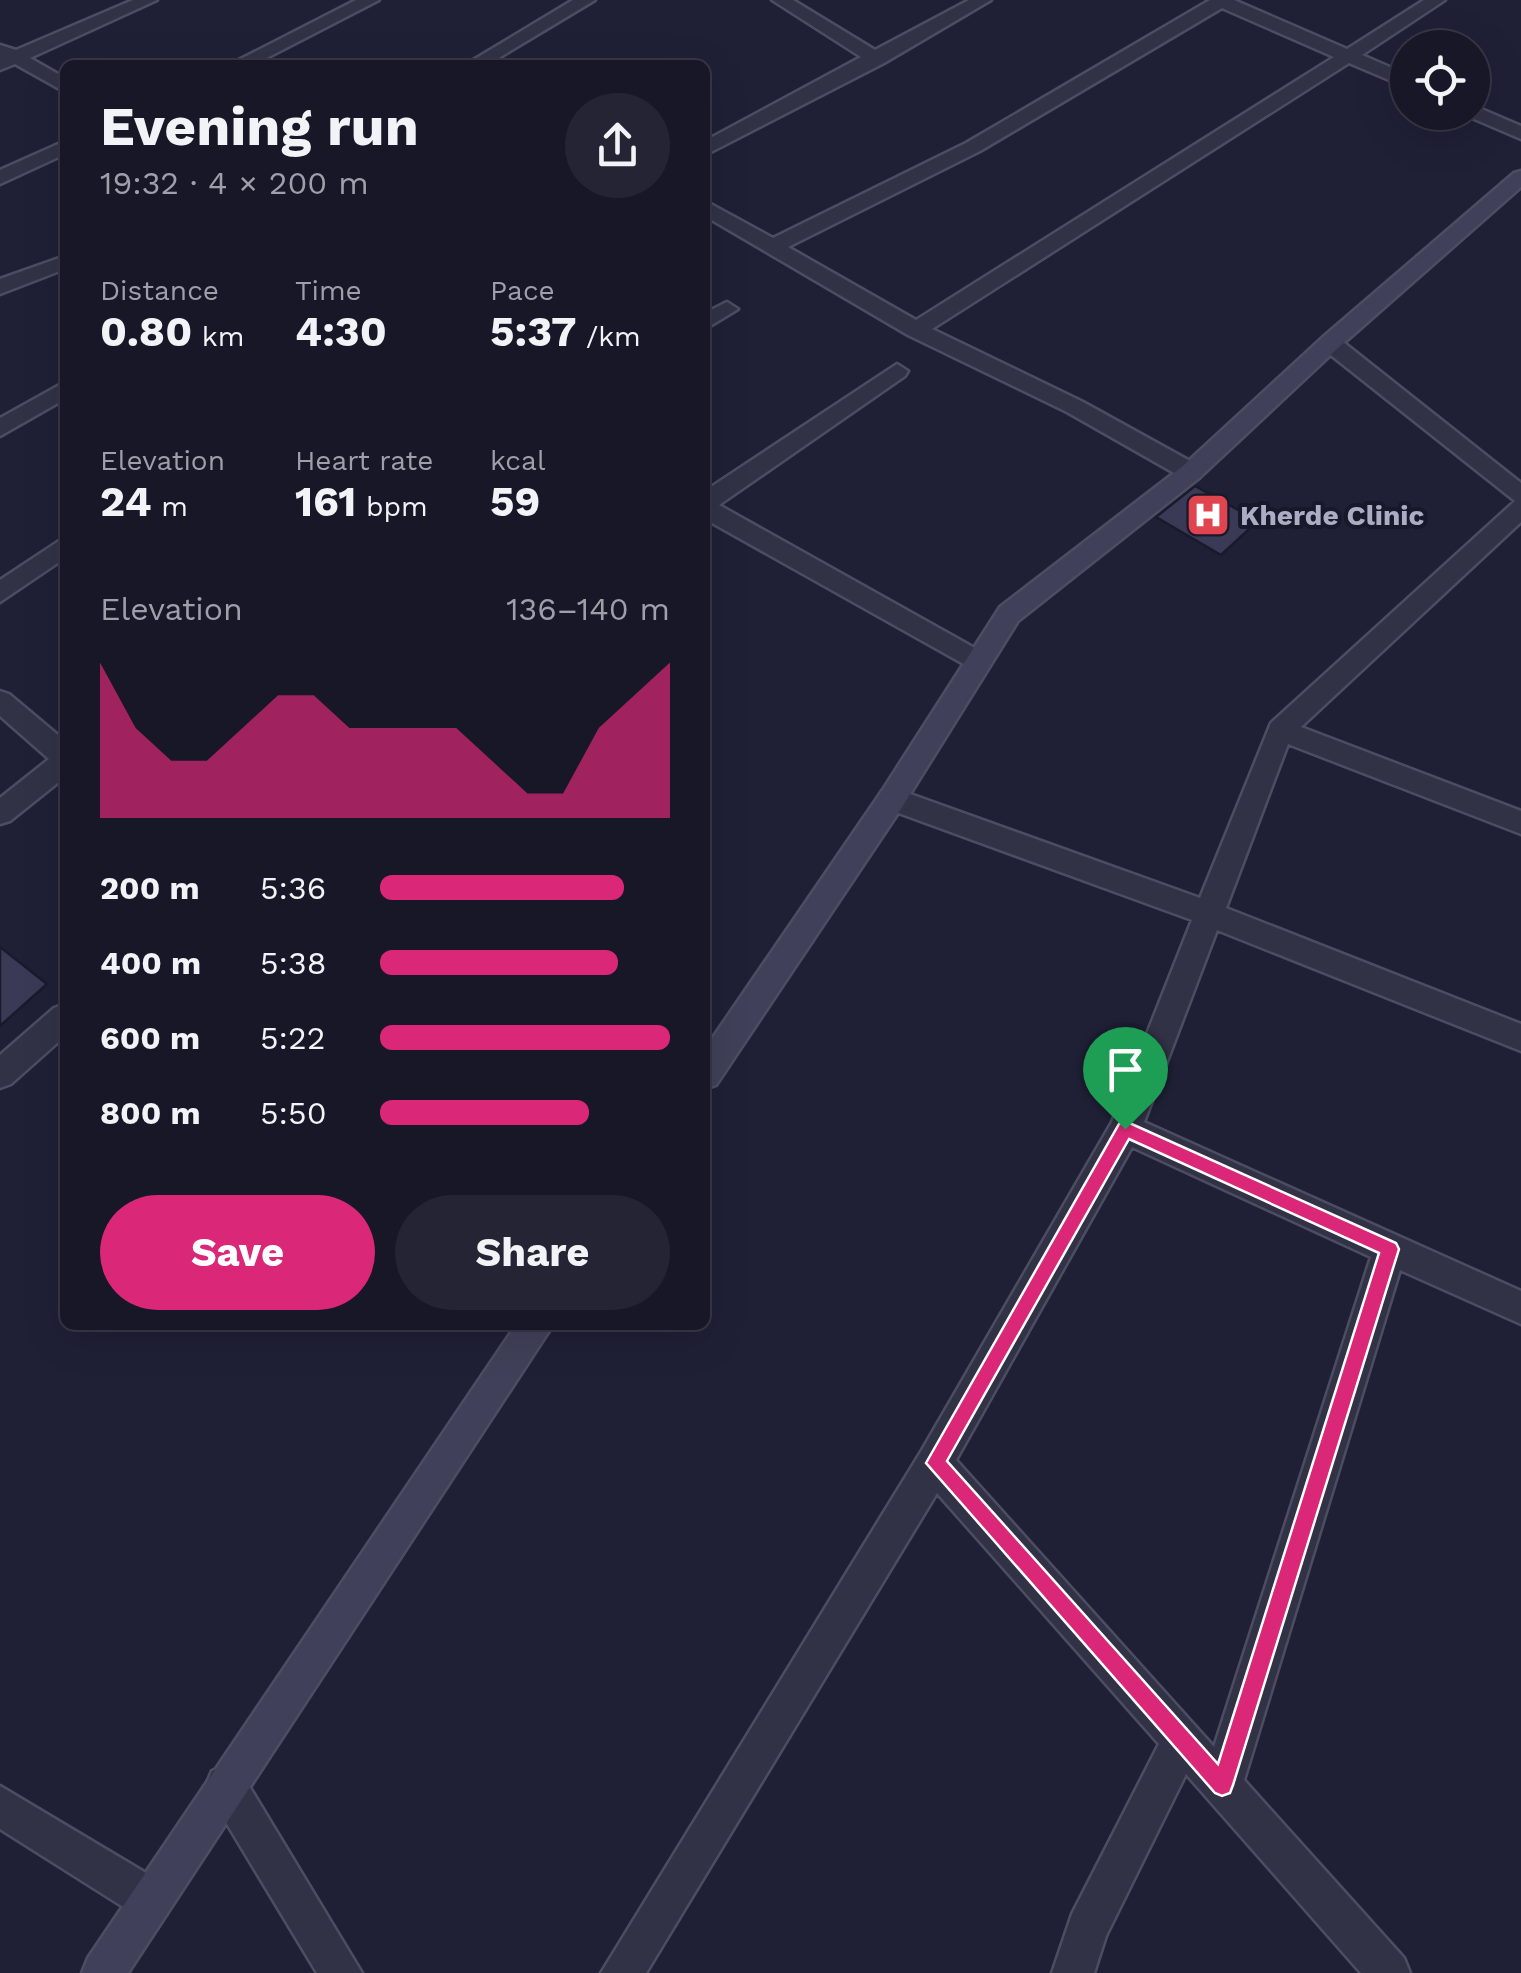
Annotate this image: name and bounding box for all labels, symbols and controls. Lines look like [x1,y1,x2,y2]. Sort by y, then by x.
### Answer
map controls [1390,30,1490,130]
button: locate [1390,30,1490,130]
button: share [565,93,670,198]
text: Evening run [100,94,419,158]
text: 19:32 · 4 × 200 m [100,164,369,202]
text: Distance [100,274,219,307]
text: Time [295,274,362,307]
text: Pace [490,274,555,307]
text: 0.80 [100,307,192,356]
text: 4:30 [295,307,387,356]
text: 5:37 [490,307,576,356]
text: km [192,320,244,353]
text: /km [576,320,641,353]
text: Elevation [100,444,225,477]
text: Heart rate [295,444,433,477]
text: kcal [490,444,545,477]
text: 24 [100,477,152,526]
text: 161 [295,477,356,526]
text: 59 [490,477,540,526]
text: m [152,490,188,523]
text: bpm [356,490,428,523]
hospital icon: Kherde Clinic [1185,492,1231,538]
place label: Kherde Clinic [1240,499,1424,532]
text: Elevation [100,590,243,628]
text: 136–140 m [506,590,670,628]
text: 200 m [100,869,200,907]
text: 5:36 [260,869,326,907]
text: 400 m [100,944,201,982]
text: 5:38 [260,944,326,982]
text: 600 m [100,1019,200,1057]
text: 5:22 [260,1019,325,1057]
pin [1083,1027,1168,1130]
icon: arrive [1098,1042,1153,1097]
text: 800 m [100,1094,201,1132]
text: 5:50 [260,1094,327,1132]
button: Save [100,1195,375,1310]
button: Share [395,1195,670,1310]

